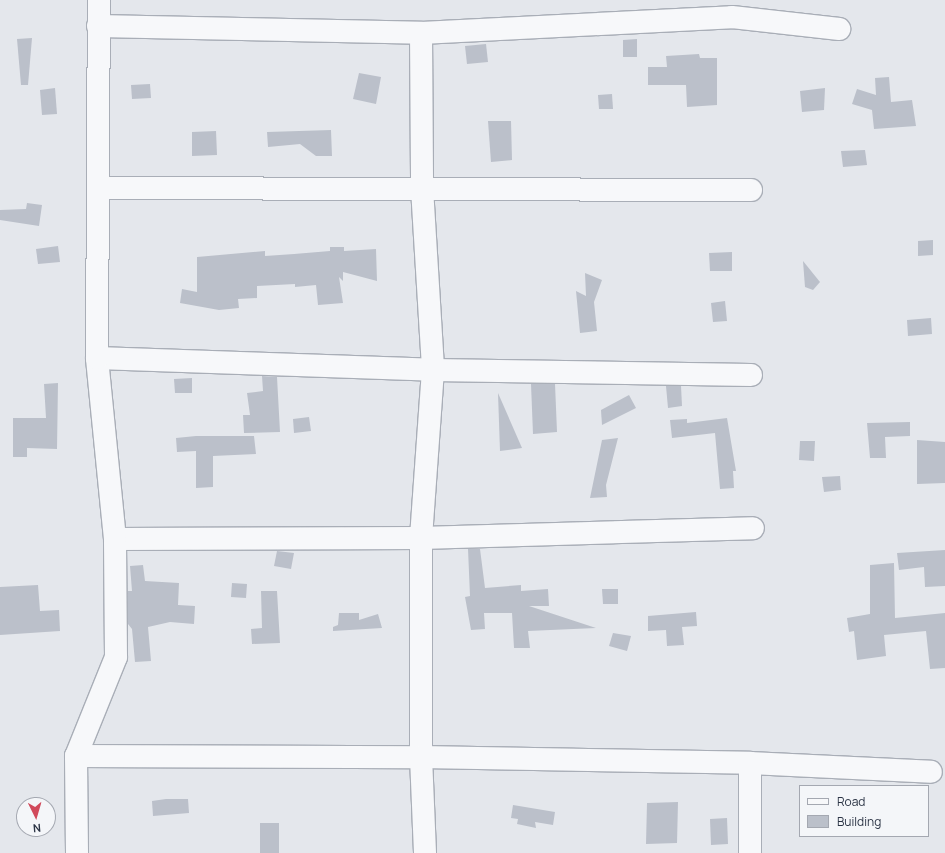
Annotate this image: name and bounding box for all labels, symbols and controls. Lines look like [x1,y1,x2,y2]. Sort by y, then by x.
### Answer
legend [799,785,929,837]
text: Road [837,793,865,810]
north arrow [16,797,56,837]
text: Building [837,813,881,830]
text: N [32,821,42,836]

